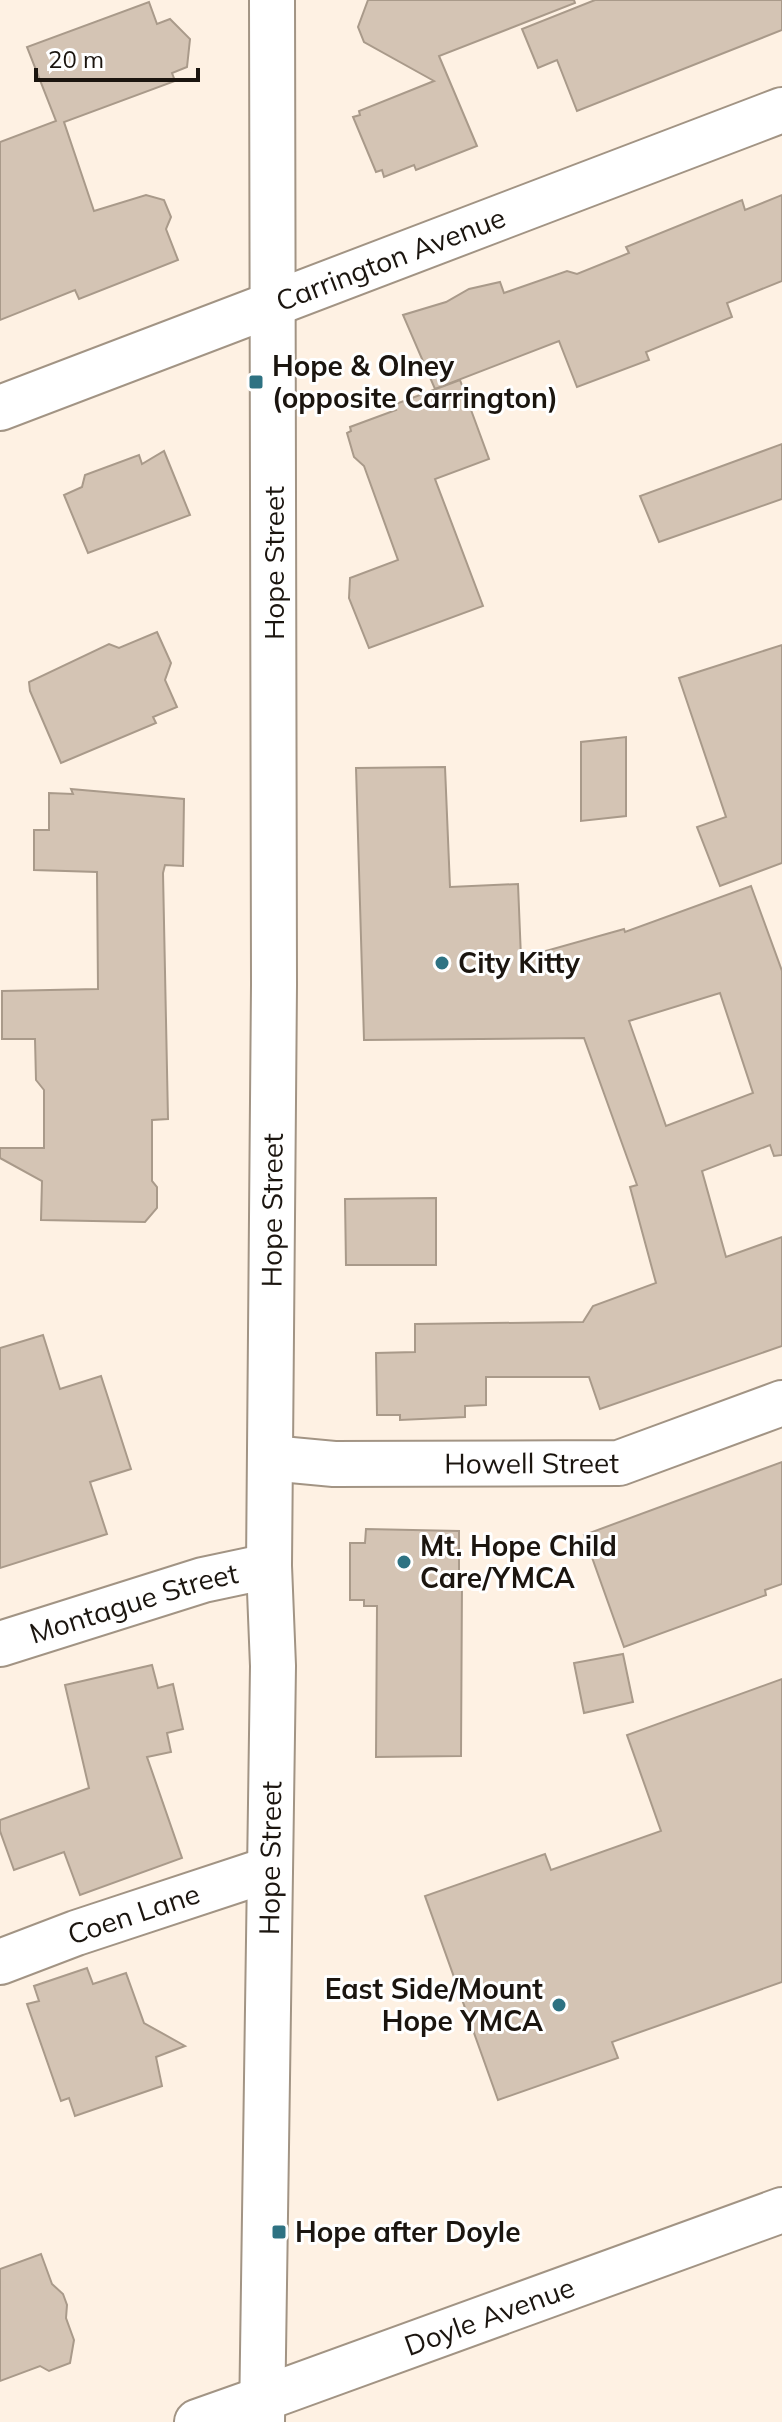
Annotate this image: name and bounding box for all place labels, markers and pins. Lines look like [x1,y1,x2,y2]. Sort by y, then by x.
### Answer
place label: Hope & Olney (opposite Carrington) [272,348,558,415]
marker: Hope & Olney (opposite Carrington) [247,373,265,391]
place label: City Kitty [458,945,581,980]
marker: City Kitty [433,954,451,972]
place label: Mt. Hope Child Care/YMCA [420,1528,617,1595]
marker: Mt. Hope Child Care/YMCA [395,1553,413,1571]
place label: East Side/Mount Hope YMCA [325,1971,543,2038]
marker: East Side/Mount Hope YMCA [550,1996,568,2014]
place label: Hope after Doyle [295,2214,521,2249]
marker: Hope after Doyle [270,2223,288,2241]

